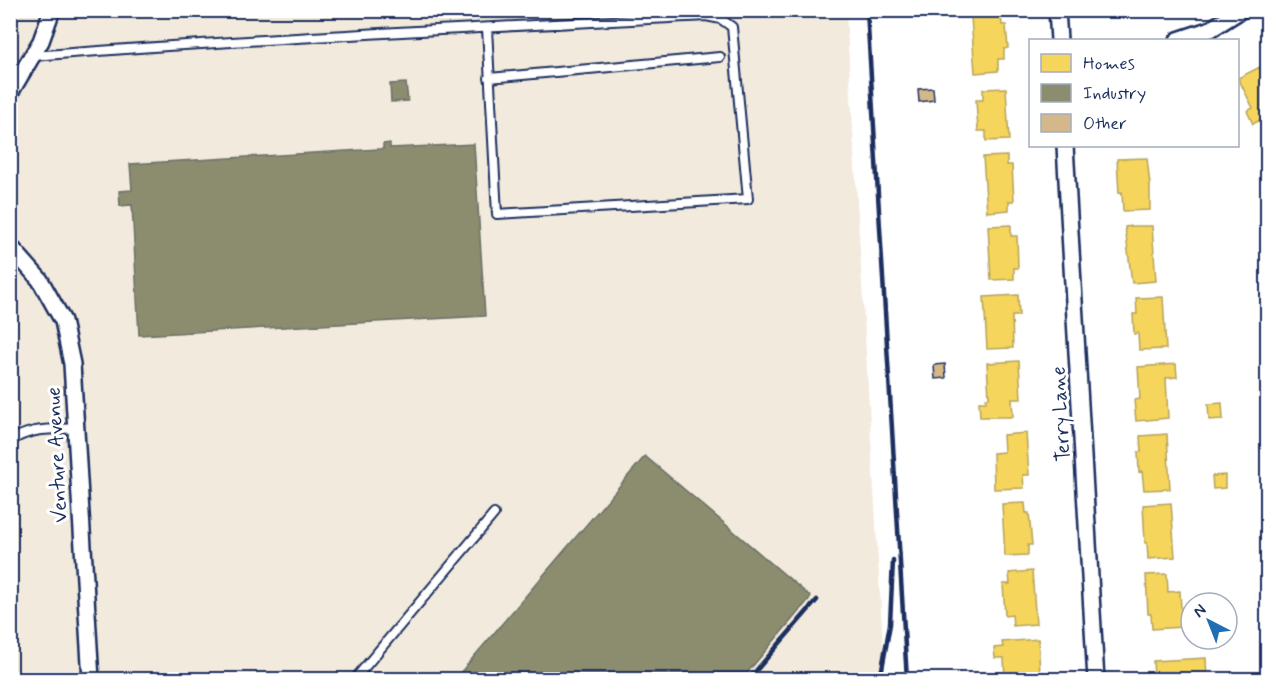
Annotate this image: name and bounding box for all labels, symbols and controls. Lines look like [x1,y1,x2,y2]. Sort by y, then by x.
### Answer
legend [1029,39,1239,147]
text: Homes [1083,52,1135,76]
text: Industry [1083,82,1146,106]
text: Other [1083,112,1127,136]
street label: Terry Lane [1046,365,1077,462]
street label: Venture Avenue [40,386,75,523]
north arrow [1179,591,1239,651]
text: N [1189,600,1211,622]

